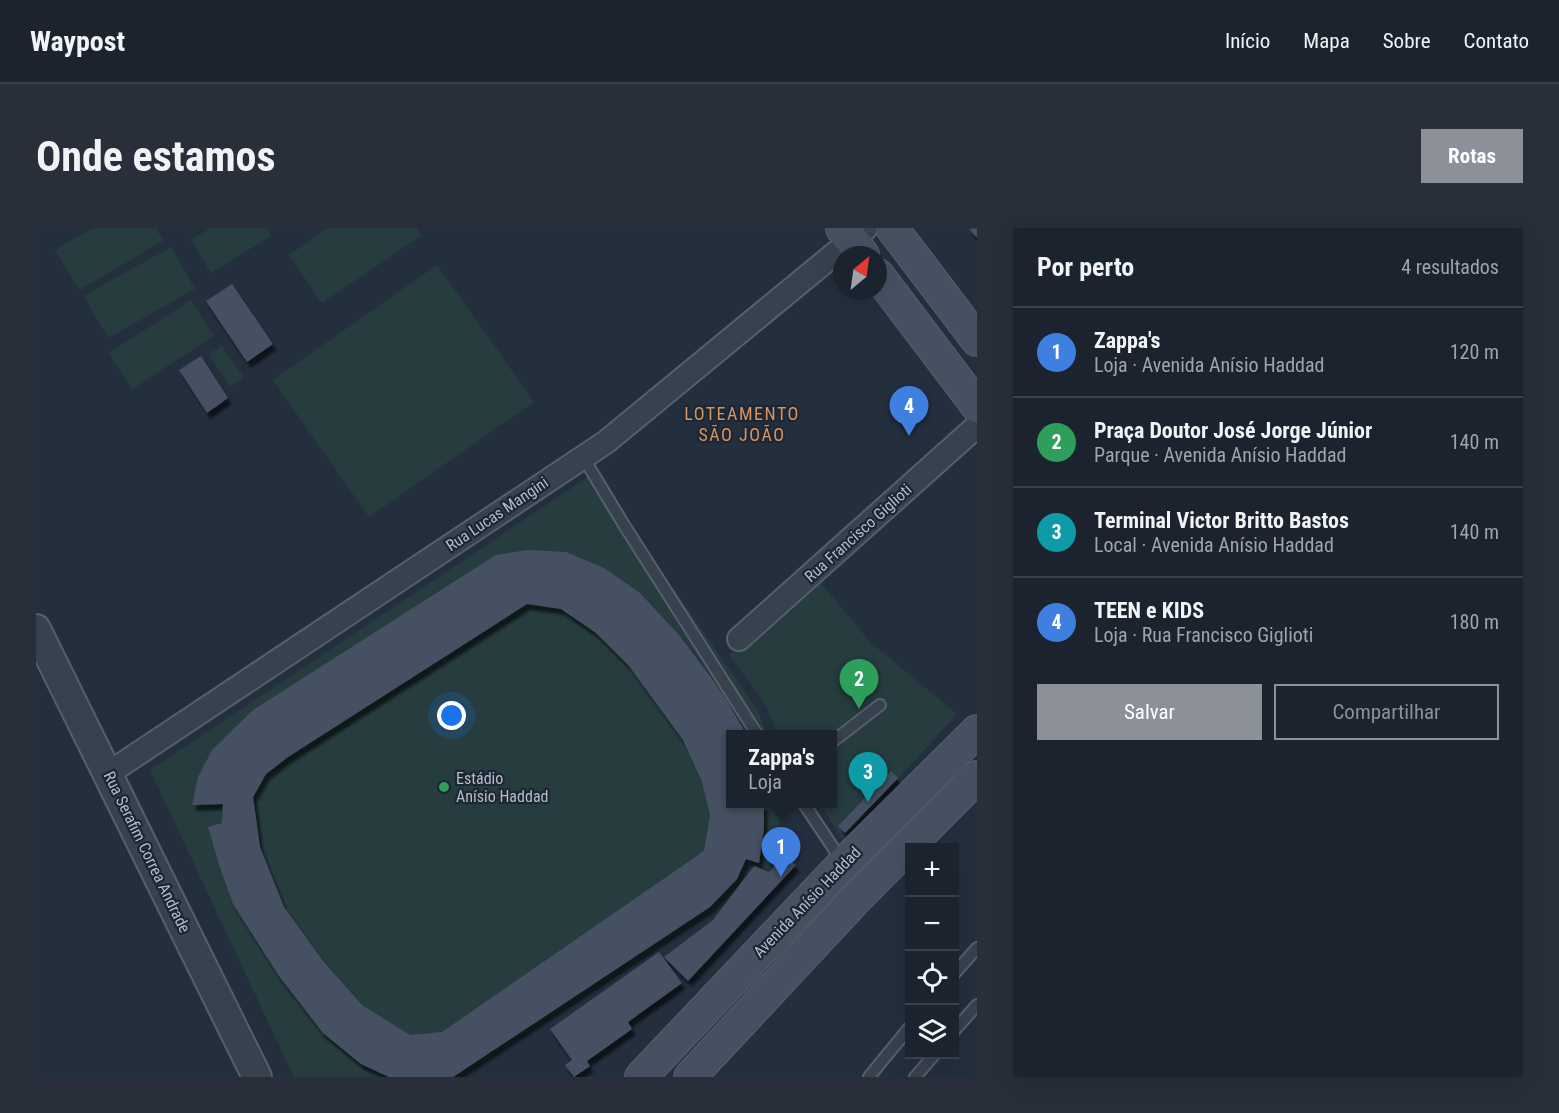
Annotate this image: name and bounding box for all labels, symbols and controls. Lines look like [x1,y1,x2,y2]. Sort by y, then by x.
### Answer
text: Waypost [30,25,125,58]
text: Início [1225,29,1270,53]
text: Mapa [1303,29,1350,53]
text: Sobre [1383,29,1431,53]
text: Contato [1464,29,1529,53]
button: Rotas [1421,129,1523,183]
text: Onde estamos [36,132,276,181]
north arrow [833,246,887,300]
text: Por perto [1037,252,1134,282]
text: 4 resultados [1401,255,1499,279]
text: Zappa's [1094,328,1161,353]
text: 1 [1051,340,1062,364]
text: 120 m [1450,340,1499,364]
text: Loja · Avenida Anísio Haddad [1094,353,1324,377]
pin: 4 [890,386,928,436]
district label: LOTEAMENTO SÃO JOÃO [684,403,800,445]
text: Praça Doutor José Jorge Júnior [1094,418,1372,443]
text: 2 [1051,430,1062,454]
text: 140 m [1450,430,1499,454]
text: Parque · Avenida Anísio Haddad [1094,443,1346,467]
street label: Rua Lucas Mangini [442,473,552,555]
street label: Rua Francisco Giglioti [801,480,915,586]
text: Terminal Victor Britto Bastos [1094,508,1349,533]
text: 3 [1051,520,1062,544]
text: 140 m [1450,520,1499,544]
text: Local · Avenida Anísio Haddad [1094,533,1334,557]
text: TEEN e KIDS [1094,598,1204,623]
text: 4 [1051,610,1062,634]
text: 180 m [1450,610,1499,634]
text: Loja · Rua Francisco Giglioti [1094,623,1313,647]
pin: 2 [840,660,878,709]
button: Salvar [1037,684,1262,740]
button: Compartilhar [1274,684,1499,740]
your location [437,701,466,730]
popup [726,730,837,808]
text: Zappa's [748,745,815,770]
pin: 3 [848,752,888,802]
street label: Rua Serafim Correa Andrade [100,768,194,936]
place label: Estádio Anísio Haddad [456,769,548,806]
text: Loja [748,770,782,794]
marker: Estádio Anísio Haddad [437,780,451,794]
pin: 1 [762,828,800,877]
street label: Avenida Anísio Haddad [749,843,865,961]
map controls [905,843,959,1059]
button: + [905,843,959,897]
button: − [905,897,959,951]
button: locate [905,951,959,1005]
button: layers [905,1005,959,1059]

